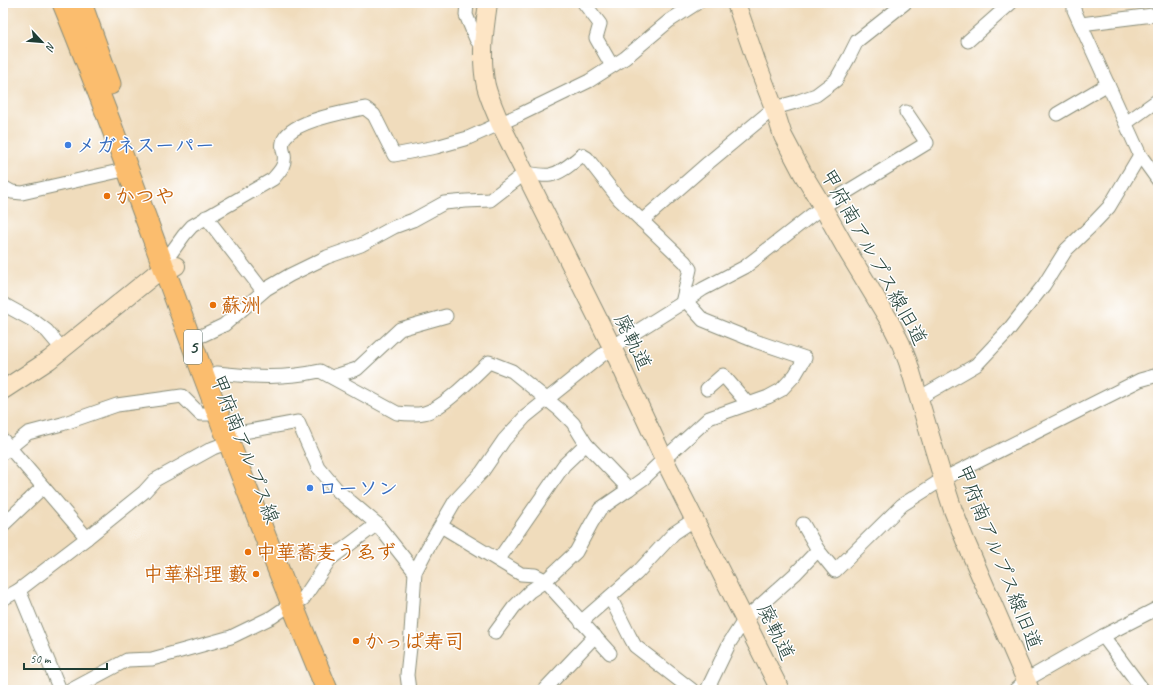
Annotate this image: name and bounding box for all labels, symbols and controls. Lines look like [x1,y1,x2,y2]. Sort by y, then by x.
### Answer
north arrow [22,22,62,62]
text: N [42,40,59,54]
place label: メガネスーパー [76,133,215,158]
marker: メガネスーパー [63,140,73,150]
street label: 甲府南アルプス線旧道 [815,164,933,350]
place label: かつや [115,184,175,209]
marker: かつや [102,191,112,201]
place label: 蘇洲 [221,293,261,318]
marker: 蘇洲 [208,300,218,310]
street label: 廃軌道 [609,310,657,374]
road number: 5 [184,330,202,364]
street label: 甲府南アルプス線 [205,371,285,527]
street label: 甲府南アルプス線旧道 [950,461,1048,653]
place label: ローソン [318,476,398,501]
marker: ローソン [305,483,315,493]
place label: 中華蕎麦うゑず [256,540,396,565]
marker: 中華蕎麦うゑず [243,547,253,557]
place label: 中華料理 藪 [143,562,248,587]
marker: 中華料理 藪 [251,569,261,579]
street label: 廃軌道 [752,600,800,664]
place label: かっぱ寿司 [364,629,464,654]
marker: かっぱ寿司 [351,636,361,646]
scale bar [24,645,107,671]
text: 50 m [30,651,52,667]

